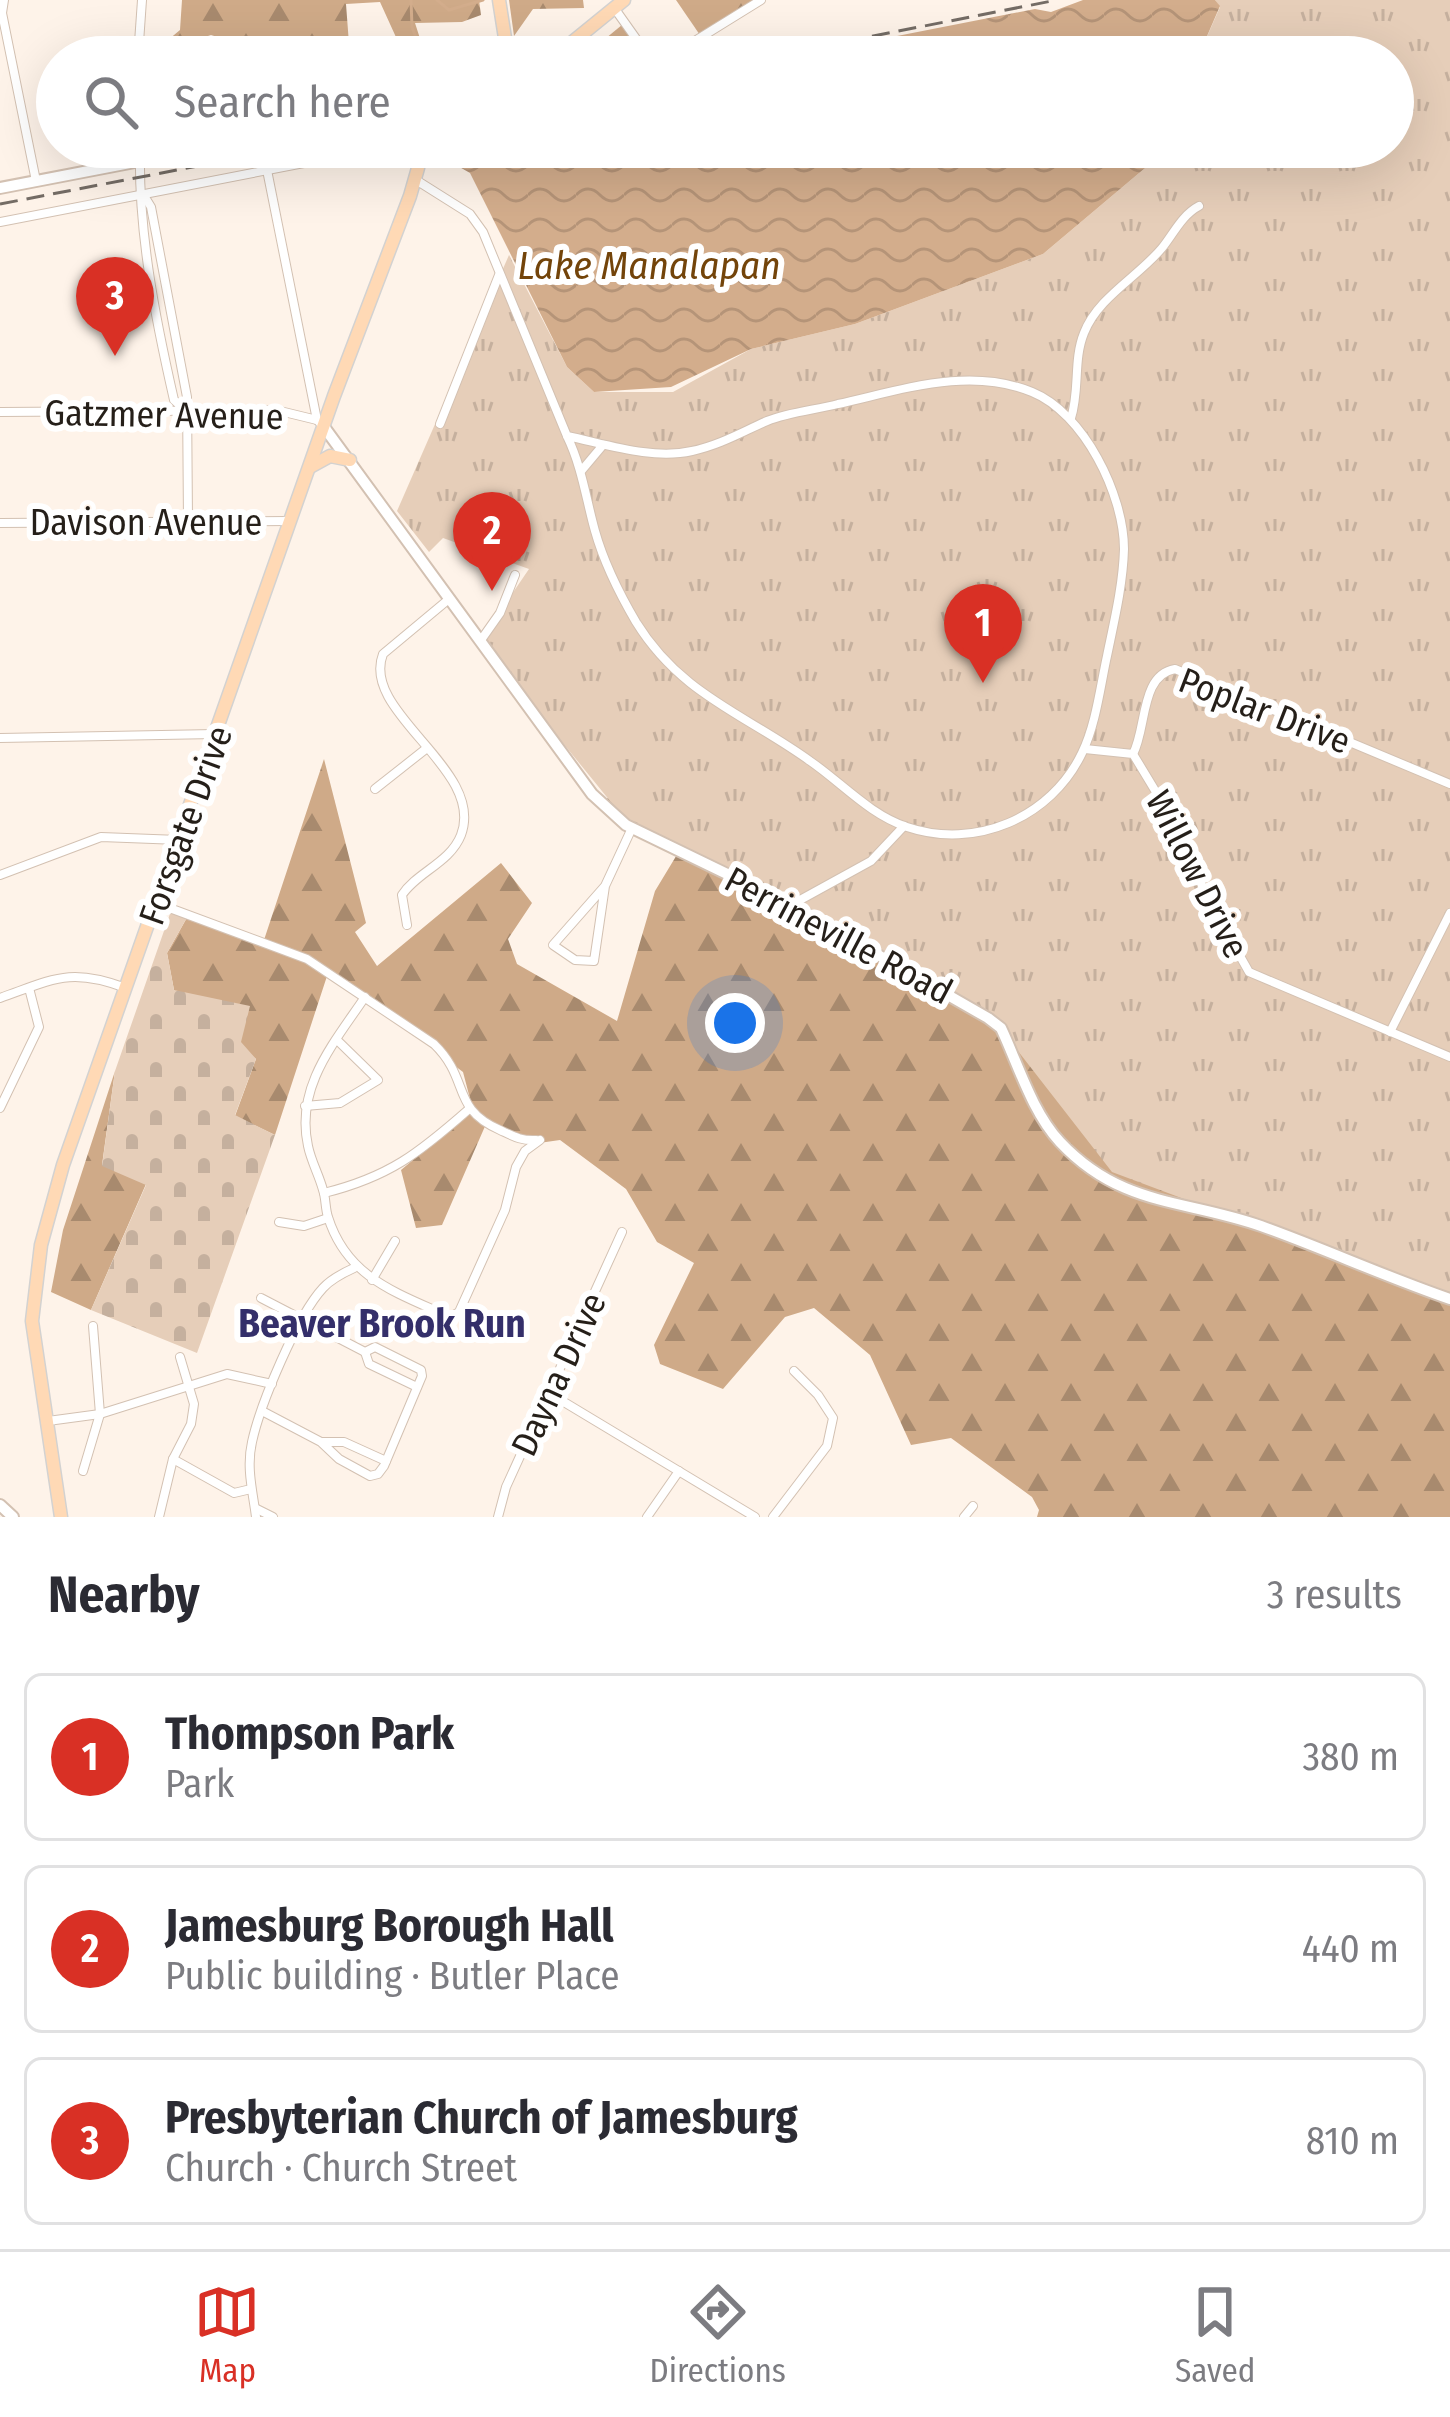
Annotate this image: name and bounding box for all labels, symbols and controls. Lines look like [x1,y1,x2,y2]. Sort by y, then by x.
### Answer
search box [36,36,1414,168]
icon: search [78,69,144,135]
text: Search here [174,75,391,129]
water label: Lake Manalapan [517,243,781,289]
pin: 3 [76,257,154,356]
street label: Gatzmer Avenue [44,391,284,439]
pin: 2 [453,492,531,591]
street label: Davison Avenue [30,501,262,545]
pin: 1 [944,584,1022,683]
street label: Poplar Drive [1173,658,1357,764]
street label: Forsgate Drive [130,720,242,931]
street label: Willow Drive [1136,783,1258,966]
street label: Perrineville Road [717,858,960,1014]
your location [705,993,765,1053]
street label: Dayna Drive [502,1286,616,1463]
district label: Beaver Brook Run [238,1301,526,1347]
text: Nearby [48,1564,200,1626]
text: 3 results [1267,1572,1402,1618]
text: Thompson Park [165,1707,454,1761]
text: 1 [82,1734,98,1780]
text: 380 m [1302,1734,1399,1780]
text: Park [165,1761,234,1807]
text: Jamesburg Borough Hall [165,1899,613,1953]
text: 2 [81,1926,99,1972]
text: 440 m [1302,1926,1399,1972]
text: Public building · Butler Place [165,1953,620,1999]
text: Presbyterian Church of Jamesburg [165,2091,798,2145]
text: 3 [81,2118,99,2164]
text: 810 m [1306,2118,1399,2164]
text: Church · Church Street [165,2145,517,2191]
tab: Map [194,2279,260,2391]
tab: Directions [649,2279,786,2391]
tab: Saved [1175,2279,1255,2391]

